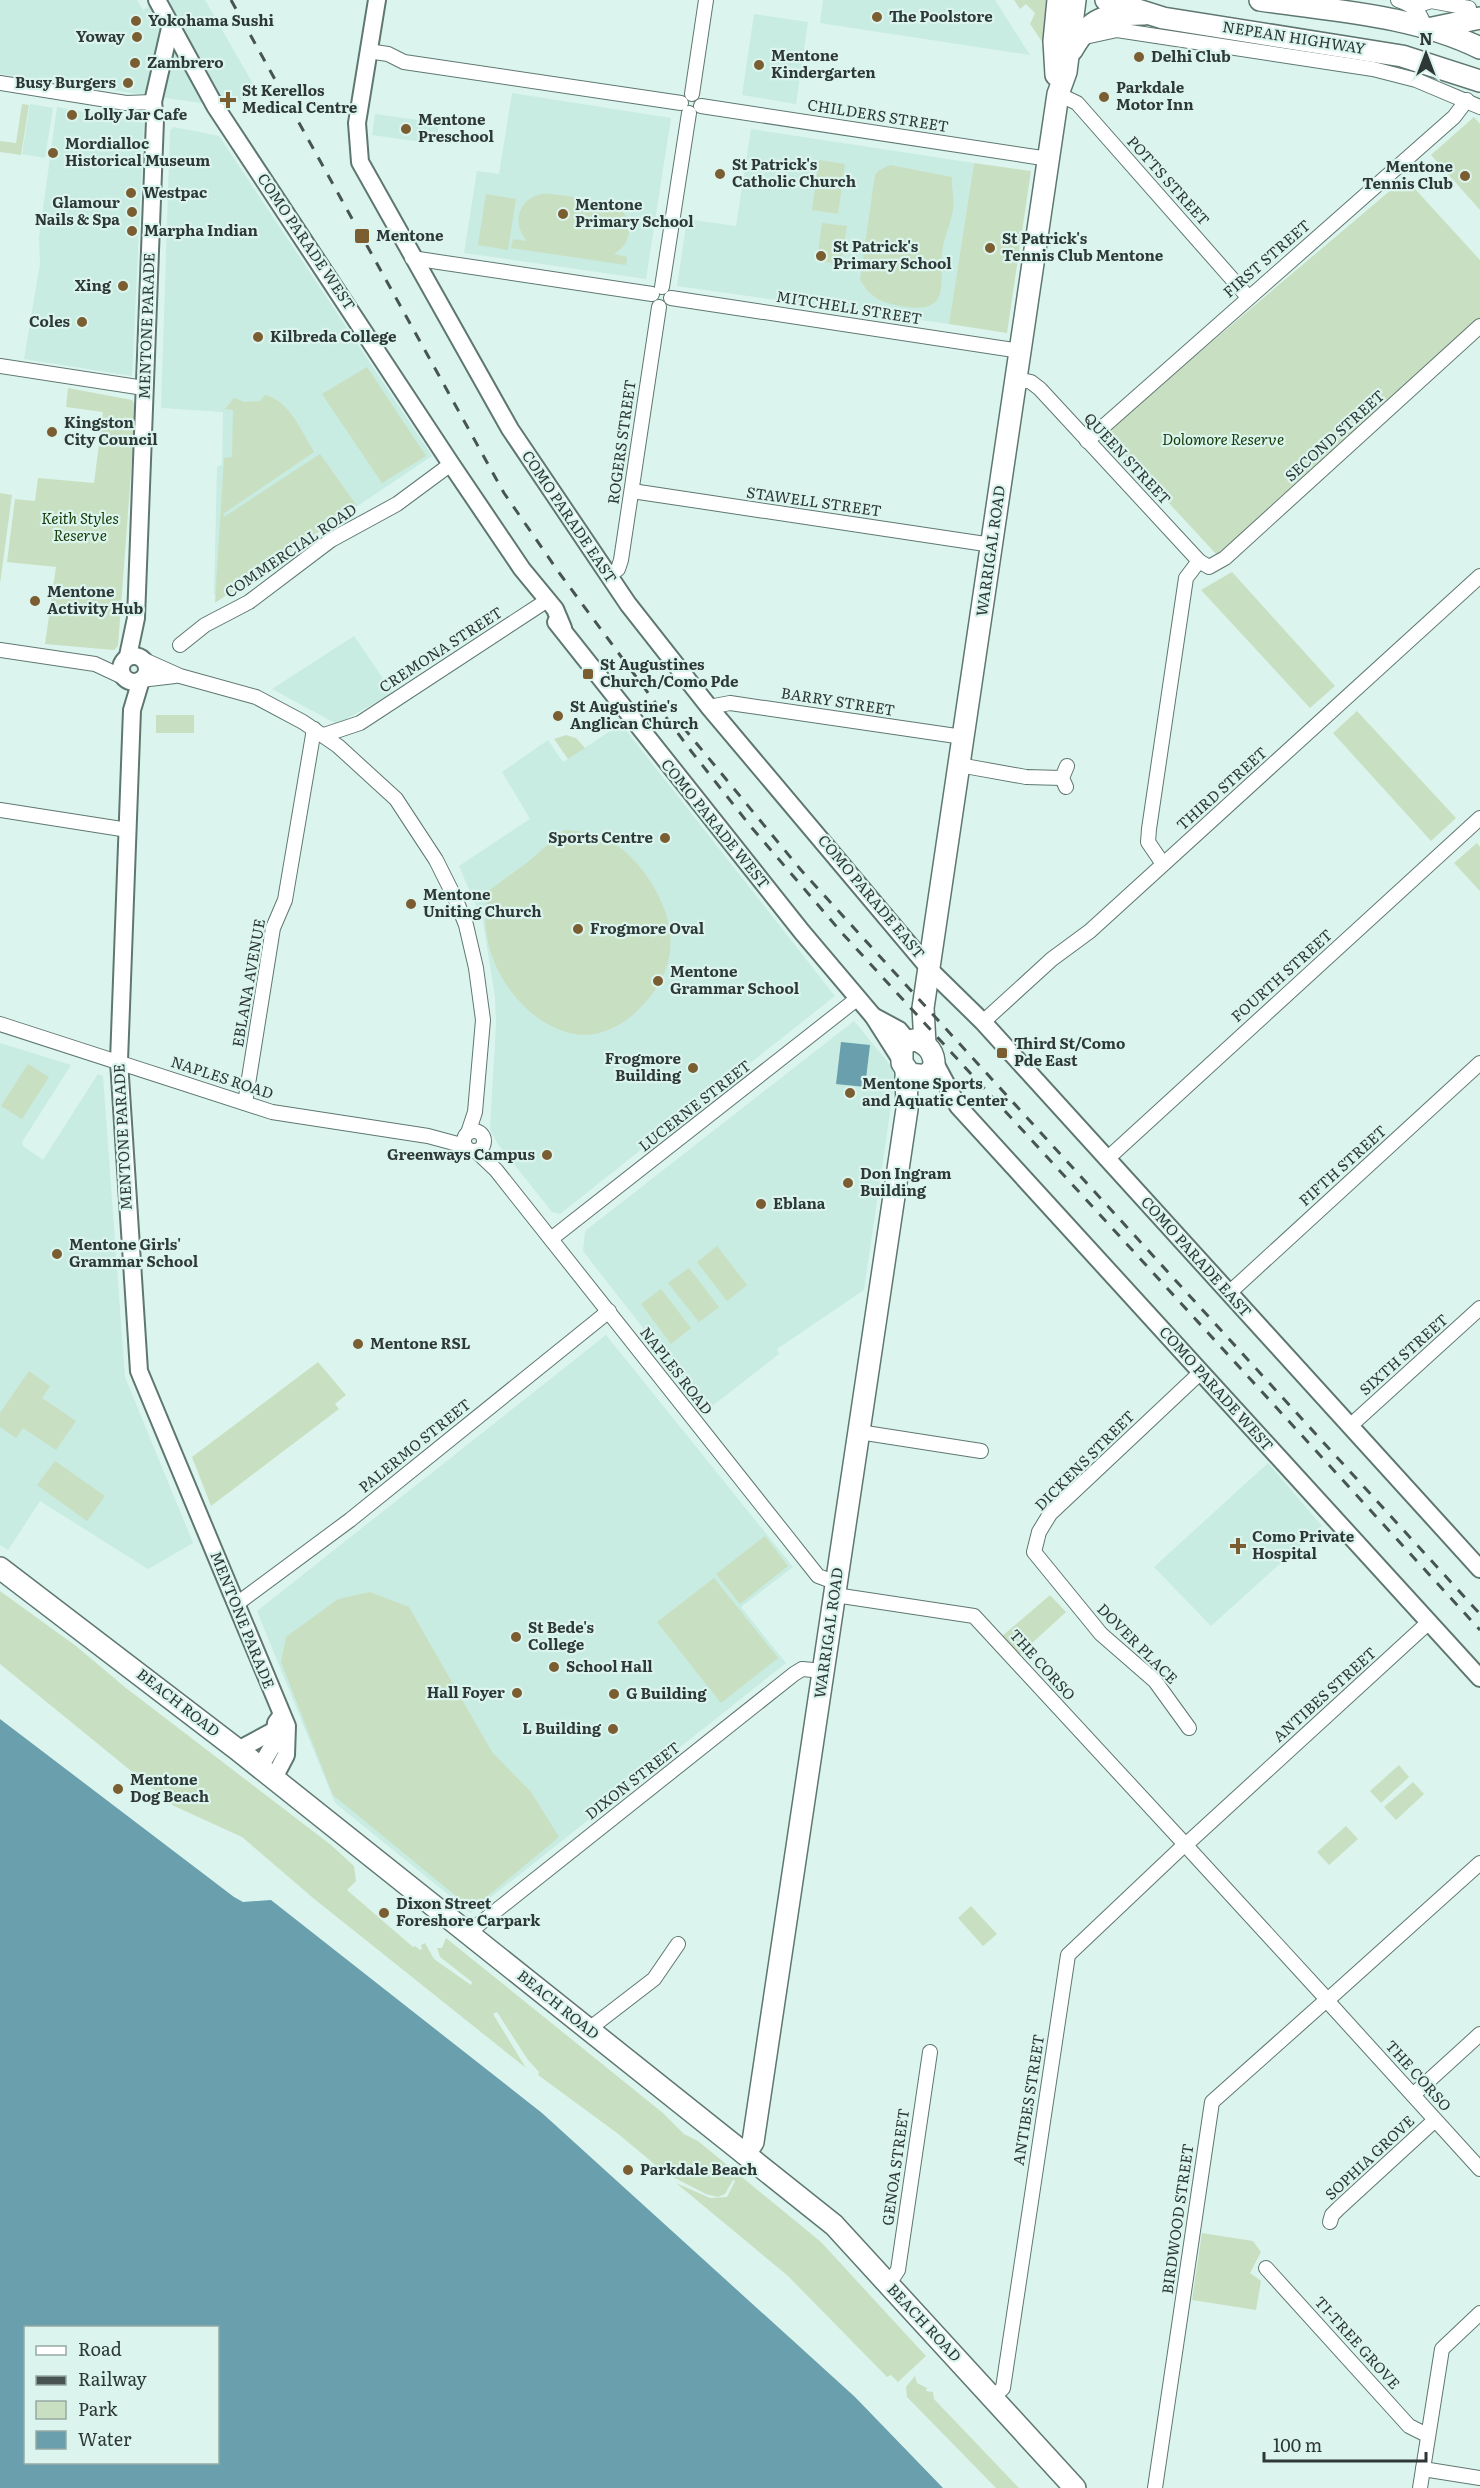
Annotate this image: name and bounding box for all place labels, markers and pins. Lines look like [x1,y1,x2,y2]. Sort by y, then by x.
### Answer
place label: The Poolstore [889,4,993,27]
place label: Yokohama Sushi [148,8,275,31]
marker: The Poolstore [870,10,884,24]
marker: Yokohama Sushi [129,14,143,28]
place label: Yoway [76,24,126,47]
marker: Yoway [130,30,144,44]
place label: Mentone Kindergarten [771,43,876,83]
place label: Delhi Club [1151,44,1231,67]
place label: Zambrero [147,50,224,73]
marker: Delhi Club [1132,50,1146,64]
marker: Zambrero [128,56,142,70]
marker: Mentone Kindergarten [752,58,766,72]
place label: Busy Burgers [15,70,117,93]
place label: Parkdale Motor Inn [1116,75,1194,115]
marker: Busy Burgers [121,76,135,90]
place label: St Kerellos Medical Centre [242,78,358,118]
marker: Parkdale Motor Inn [1097,90,1111,104]
marker: St Kerellos Medical Centre [219,91,237,109]
place label: Lolly Jar Cafe [84,102,188,125]
place label: Mentone Preschool [418,107,495,147]
marker: Lolly Jar Cafe [65,108,79,122]
marker: Mentone Preschool [399,122,413,136]
place label: Mordialloc Historical Museum [65,131,210,171]
marker: Mordialloc Historical Museum [46,146,60,160]
place label: St Patrick's Catholic Church [732,152,856,192]
place label: Mentone Tennis Club [1362,154,1453,194]
marker: St Patrick's Catholic Church [713,167,727,181]
marker: Mentone Tennis Club [1458,169,1472,183]
place label: Westpac [143,180,207,203]
marker: Westpac [124,186,138,200]
place label: Glamour Nails & Spa [35,190,120,230]
place label: Mentone Primary School [575,192,694,232]
marker: Glamour Nails & Spa [125,205,139,219]
marker: Mentone Primary School [556,207,570,221]
place label: Marpha Indian [144,218,259,241]
place label: Mentone [376,223,444,246]
marker: Marpha Indian [125,224,139,238]
place label: St Patrick's Tennis Club Mentone [1002,226,1164,266]
marker: Mentone [353,227,371,245]
place label: St Patrick's Primary School [833,234,952,274]
marker: St Patrick's Tennis Club Mentone [983,241,997,255]
marker: St Patrick's Primary School [814,249,828,263]
place label: Xing [75,273,112,296]
marker: Xing [116,279,130,293]
place label: Coles [29,309,71,332]
marker: Coles [75,315,89,329]
place label: Kilbreda College [270,324,397,347]
marker: Kilbreda College [251,330,265,344]
place label: Kingston City Council [64,410,158,450]
marker: Kingston City Council [45,425,59,439]
place label: Mentone Activity Hub [47,579,143,619]
marker: Mentone Activity Hub [28,594,42,608]
place label: St Augustines Church/Como Pde [600,652,739,692]
marker: St Augustines Church/Como Pde [581,667,595,681]
place label: St Augustine's Anglican Church [570,694,699,734]
marker: St Augustine's Anglican Church [551,709,565,723]
place label: Sports Centre [548,825,654,848]
marker: Sports Centre [658,831,672,845]
place label: Mentone Uniting Church [423,882,542,922]
marker: Mentone Uniting Church [404,897,418,911]
place label: Frogmore Oval [590,916,705,939]
marker: Frogmore Oval [571,922,585,936]
place label: Mentone Grammar School [670,959,800,999]
marker: Mentone Grammar School [651,974,665,988]
place label: Third St/Como Pde East [1014,1031,1125,1071]
place label: Frogmore Building [605,1046,682,1086]
marker: Third St/Como Pde East [995,1046,1009,1060]
marker: Frogmore Building [686,1061,700,1075]
place label: Mentone Sports and Aquatic Center [862,1071,1008,1111]
marker: Mentone Sports and Aquatic Center [843,1086,857,1100]
place label: Greenways Campus [387,1142,536,1165]
marker: Greenways Campus [540,1148,554,1162]
place label: Don Ingram Building [860,1161,952,1201]
marker: Don Ingram Building [841,1176,855,1190]
place label: Eblana [773,1191,826,1214]
marker: Eblana [754,1197,768,1211]
place label: Mentone Girls' Grammar School [69,1232,199,1272]
marker: Mentone Girls' Grammar School [50,1247,64,1261]
place label: Mentone RSL [370,1331,471,1354]
marker: Mentone RSL [351,1337,365,1351]
place label: Como Private Hospital [1252,1524,1355,1564]
marker: Como Private Hospital [1229,1537,1247,1555]
place label: St Bede's College [528,1615,595,1655]
marker: St Bede's College [509,1630,523,1644]
place label: School Hall [566,1654,653,1677]
marker: School Hall [547,1660,561,1674]
place label: Hall Foyer [427,1680,505,1703]
place label: G Building [626,1681,707,1704]
marker: Hall Foyer [510,1686,524,1700]
marker: G Building [607,1687,621,1701]
place label: L Building [522,1716,602,1739]
marker: L Building [606,1722,620,1736]
place label: Mentone Dog Beach [130,1767,209,1807]
marker: Mentone Dog Beach [111,1782,125,1796]
place label: Dixon Street Foreshore Carpark [396,1891,541,1931]
marker: Dixon Street Foreshore Carpark [377,1906,391,1920]
place label: Parkdale Beach [640,2157,757,2180]
marker: Parkdale Beach [621,2163,635,2177]

